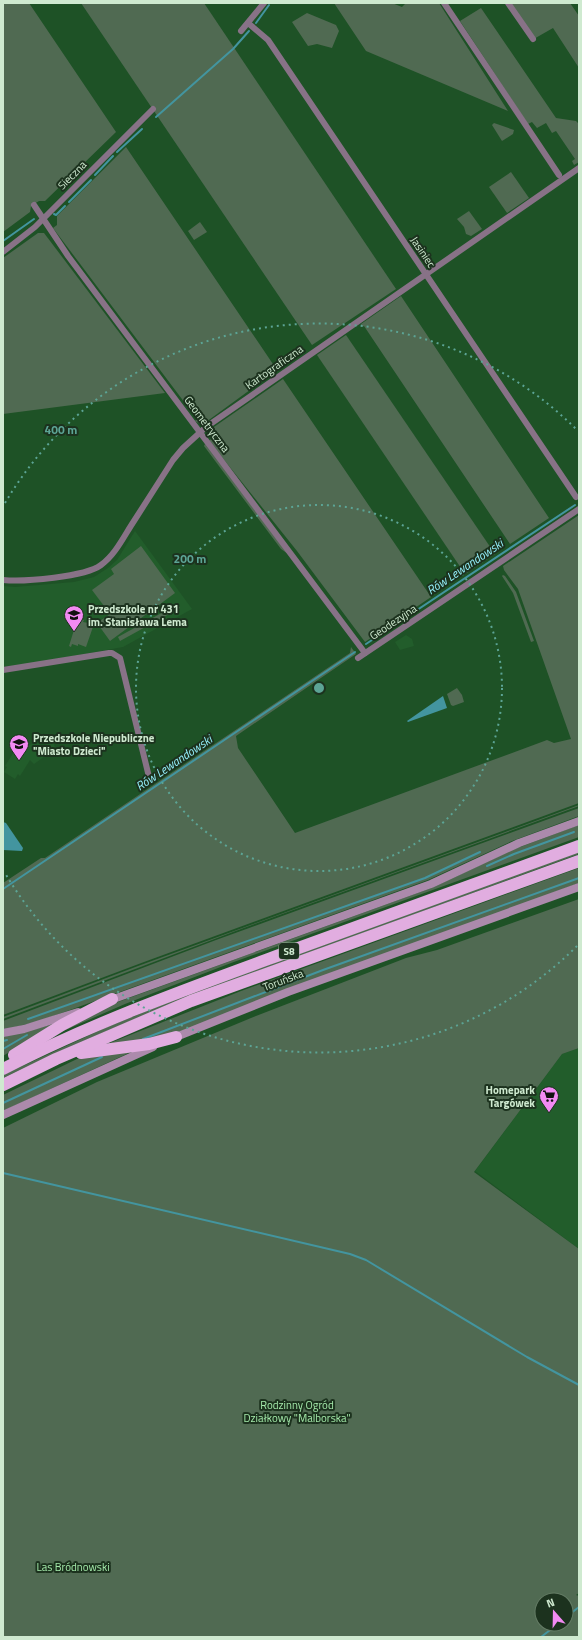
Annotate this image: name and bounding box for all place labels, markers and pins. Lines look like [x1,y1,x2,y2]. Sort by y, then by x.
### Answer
place label: Przedszkole nr 431 im. Stanisława Lema [88,601,187,630]
school or university icon: Przedszkole nr 431 im. Stanisława Lema [63,604,85,632]
centre of rings [312,681,326,695]
place label: Przedszkole Niepubliczne "Miasto Dzieci" [33,730,155,759]
school or university icon: Przedszkole Niepubliczne "Miasto Dzieci" [8,733,30,761]
place label: Homepark Targówek [486,1082,535,1111]
supermarket icon: Homepark Targówek [538,1085,560,1113]

